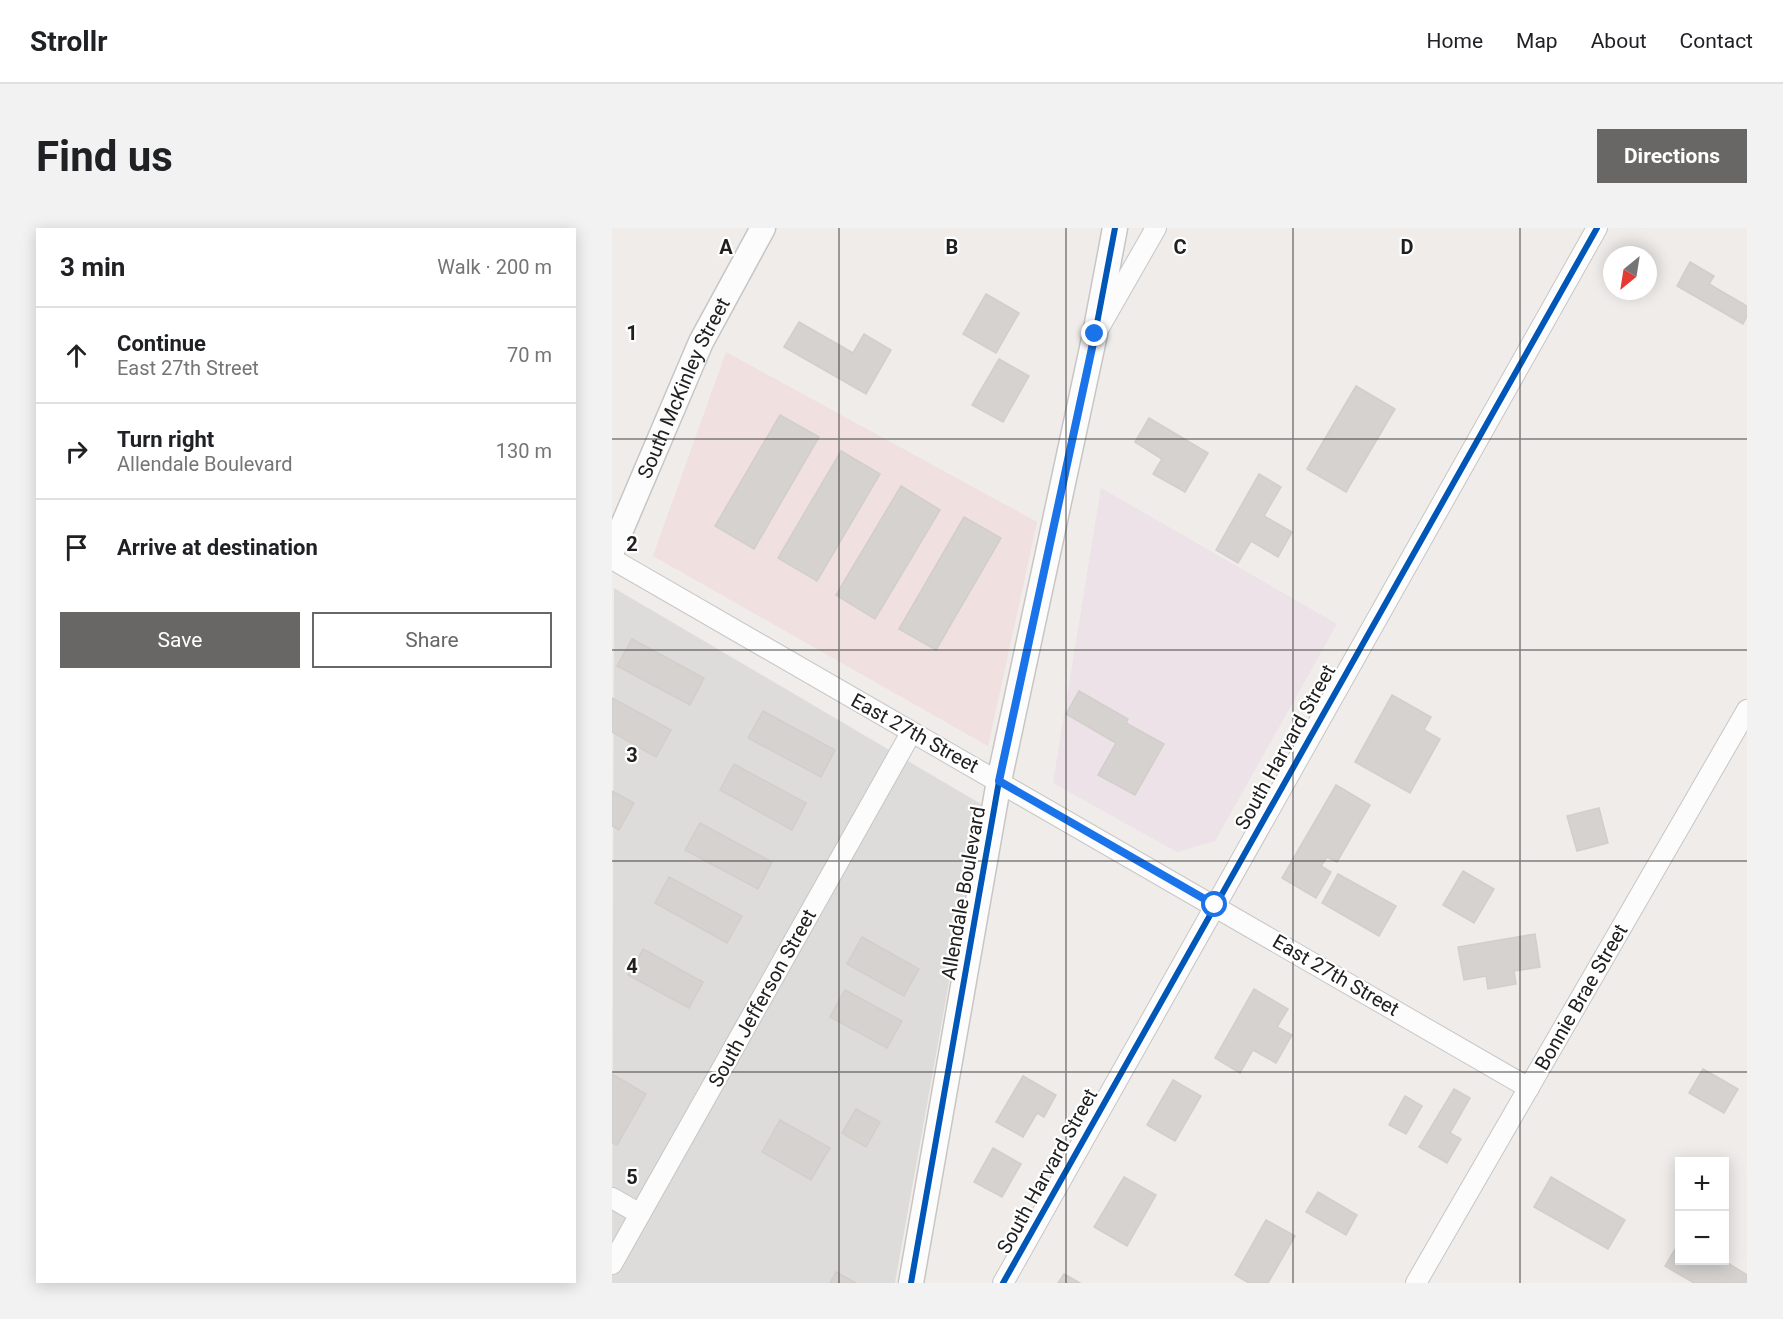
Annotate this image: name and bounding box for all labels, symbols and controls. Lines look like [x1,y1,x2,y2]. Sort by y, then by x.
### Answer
text: Strollr [30,25,107,58]
text: Home [1427,29,1483,53]
text: Map [1516,29,1558,53]
text: About [1591,29,1647,53]
text: Contact [1680,29,1753,53]
button: Directions [1597,129,1747,183]
text: Find us [36,132,173,181]
text: A [719,235,733,259]
text: B [946,235,958,259]
text: C [1173,235,1187,259]
text: D [1401,235,1414,259]
north arrow [1603,246,1657,300]
text: 3 min [60,252,125,282]
text: Walk · 200 m [437,255,552,279]
street label: South McKinley Street [632,293,735,482]
route end [1081,320,1107,346]
text: 1 [626,321,638,345]
text: Continue [117,331,206,356]
icon: ahead [60,339,93,372]
text: 70 m [507,343,552,367]
text: East 27th Street [117,356,259,380]
text: Turn right [117,427,214,452]
icon: right [60,435,93,468]
text: 130 m [496,439,552,463]
text: Allendale Boulevard [117,452,293,476]
icon: arrive [60,531,93,564]
text: 2 [626,532,638,556]
text: Arrive at destination [117,535,318,560]
button: Save [60,612,300,668]
button: Share [312,612,552,668]
street label: South Harvard Street [1230,660,1340,834]
street label: East 27th Street [847,688,983,778]
text: 3 [626,743,638,767]
street label: Allendale Boulevard [936,804,990,982]
route start [1201,891,1227,917]
street label: South Jefferson Street [703,905,821,1091]
street label: Bonnie Brae Street [1529,920,1633,1074]
street label: East 27th Street [1269,929,1403,1021]
text: 4 [626,954,638,978]
street label: South Harvard Street [992,1084,1102,1258]
map controls [1675,1157,1729,1265]
button: + [1675,1157,1729,1211]
text: 5 [626,1165,638,1189]
button: − [1675,1211,1729,1265]

